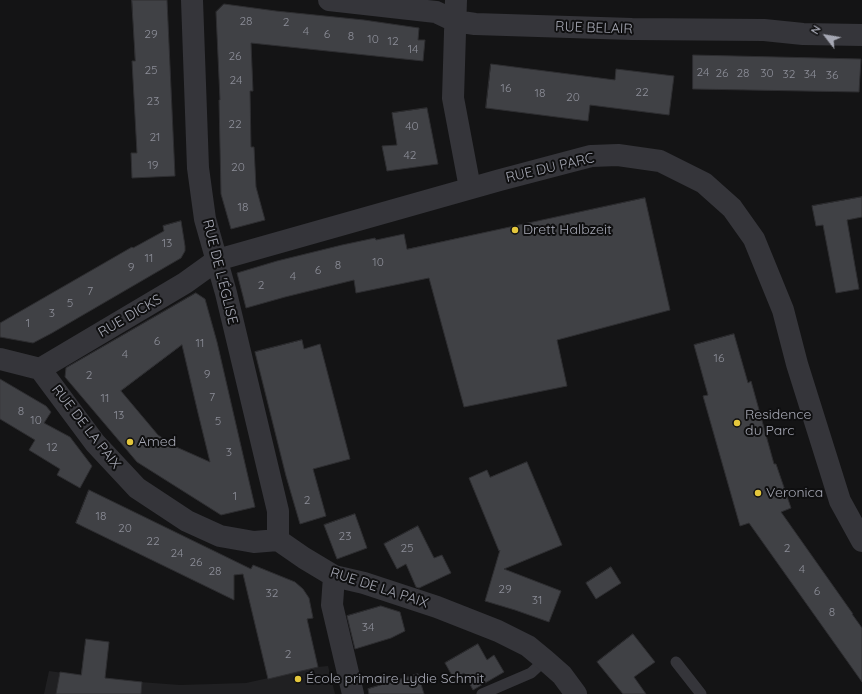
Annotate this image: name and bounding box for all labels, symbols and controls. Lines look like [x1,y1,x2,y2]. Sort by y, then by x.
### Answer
house number: 28 [239,14,253,28]
house number: 2 [283,15,289,29]
north arrow [806,16,846,56]
street label: RUE BELAIR [555,18,633,38]
text: N [808,23,824,37]
house number: 4 [303,24,309,38]
house number: 29 [144,27,158,41]
house number: 6 [324,27,330,41]
house number: 8 [348,29,354,43]
house number: 10 [367,32,379,46]
house number: 12 [387,34,399,48]
house number: 14 [408,42,418,56]
house number: 26 [228,49,242,63]
house number: 25 [144,63,158,77]
house number: 24 [697,65,709,79]
house number: 26 [715,66,729,80]
house number: 28 [736,66,750,80]
house number: 30 [760,66,774,80]
house number: 32 [783,67,795,81]
house number: 34 [804,67,816,81]
house number: 36 [826,68,838,82]
house number: 24 [230,73,242,87]
house number: 16 [501,81,511,95]
house number: 22 [635,85,649,99]
house number: 18 [535,86,545,100]
house number: 20 [566,90,580,104]
house number: 23 [147,94,159,108]
house number: 22 [228,117,242,131]
house number: 40 [405,119,419,133]
house number: 21 [149,130,161,144]
house number: 42 [404,148,416,162]
street label: RUE DU PARC [504,150,596,186]
house number: 19 [147,158,159,172]
house number: 20 [231,160,245,174]
house number: 18 [238,200,248,214]
street label: RUE DE L'ÉGLISE [199,218,241,326]
place label: Drett Halbzeit [523,222,612,238]
marker: Drett Halbzeit [510,225,520,235]
house number: 13 [162,236,172,250]
house number: 11 [145,251,153,265]
house number: 10 [372,255,384,269]
house number: 8 [335,258,341,272]
house number: 9 [128,260,134,274]
house number: 6 [315,263,321,277]
house number: 4 [290,269,296,283]
house number: 2 [258,278,264,292]
house number: 7 [87,284,93,298]
street label: RUE DICKS [95,291,165,341]
house number: 5 [67,296,73,310]
house number: 3 [49,306,55,320]
house number: 1 [26,316,30,330]
house number: 6 [154,334,160,348]
house number: 11 [196,336,204,350]
house number: 4 [122,347,128,361]
house number: 16 [714,351,724,365]
house number: 9 [204,367,210,381]
house number: 2 [86,368,92,382]
street label: RUE DE LA PAIX [48,382,124,472]
house number: 7 [209,390,215,404]
house number: 11 [101,391,109,405]
house number: 8 [18,404,24,418]
place label: Residence du Parc [745,407,811,440]
house number: 13 [114,408,124,422]
house number: 10 [30,413,42,427]
house number: 5 [215,414,221,428]
marker: Residence du Parc [732,418,742,428]
place label: Amed [138,434,176,450]
marker: Amed [125,437,135,447]
house number: 12 [46,440,58,454]
house number: 3 [226,445,232,459]
place label: Veronica [766,485,823,501]
marker: Veronica [753,488,763,498]
house number: 1 [233,489,237,503]
house number: 2 [304,493,310,507]
house number: 18 [96,509,106,523]
house number: 20 [118,521,132,535]
house number: 23 [339,529,351,543]
house number: 22 [146,534,160,548]
house number: 25 [400,541,414,555]
house number: 2 [784,541,790,555]
house number: 24 [171,546,183,560]
house number: 26 [189,555,203,569]
house number: 4 [799,562,805,576]
house number: 28 [208,564,222,578]
street label: RUE DE LA PAIX [328,564,430,612]
house number: 29 [498,582,512,596]
house number: 6 [814,584,820,598]
house number: 32 [266,586,278,600]
house number: 31 [532,593,542,607]
house number: 8 [829,605,835,619]
house number: 34 [362,620,374,634]
house number: 2 [285,647,291,661]
place label: École primaire Lydie Schmit [306,671,484,687]
marker: École primaire Lydie Schmit [293,674,303,684]

